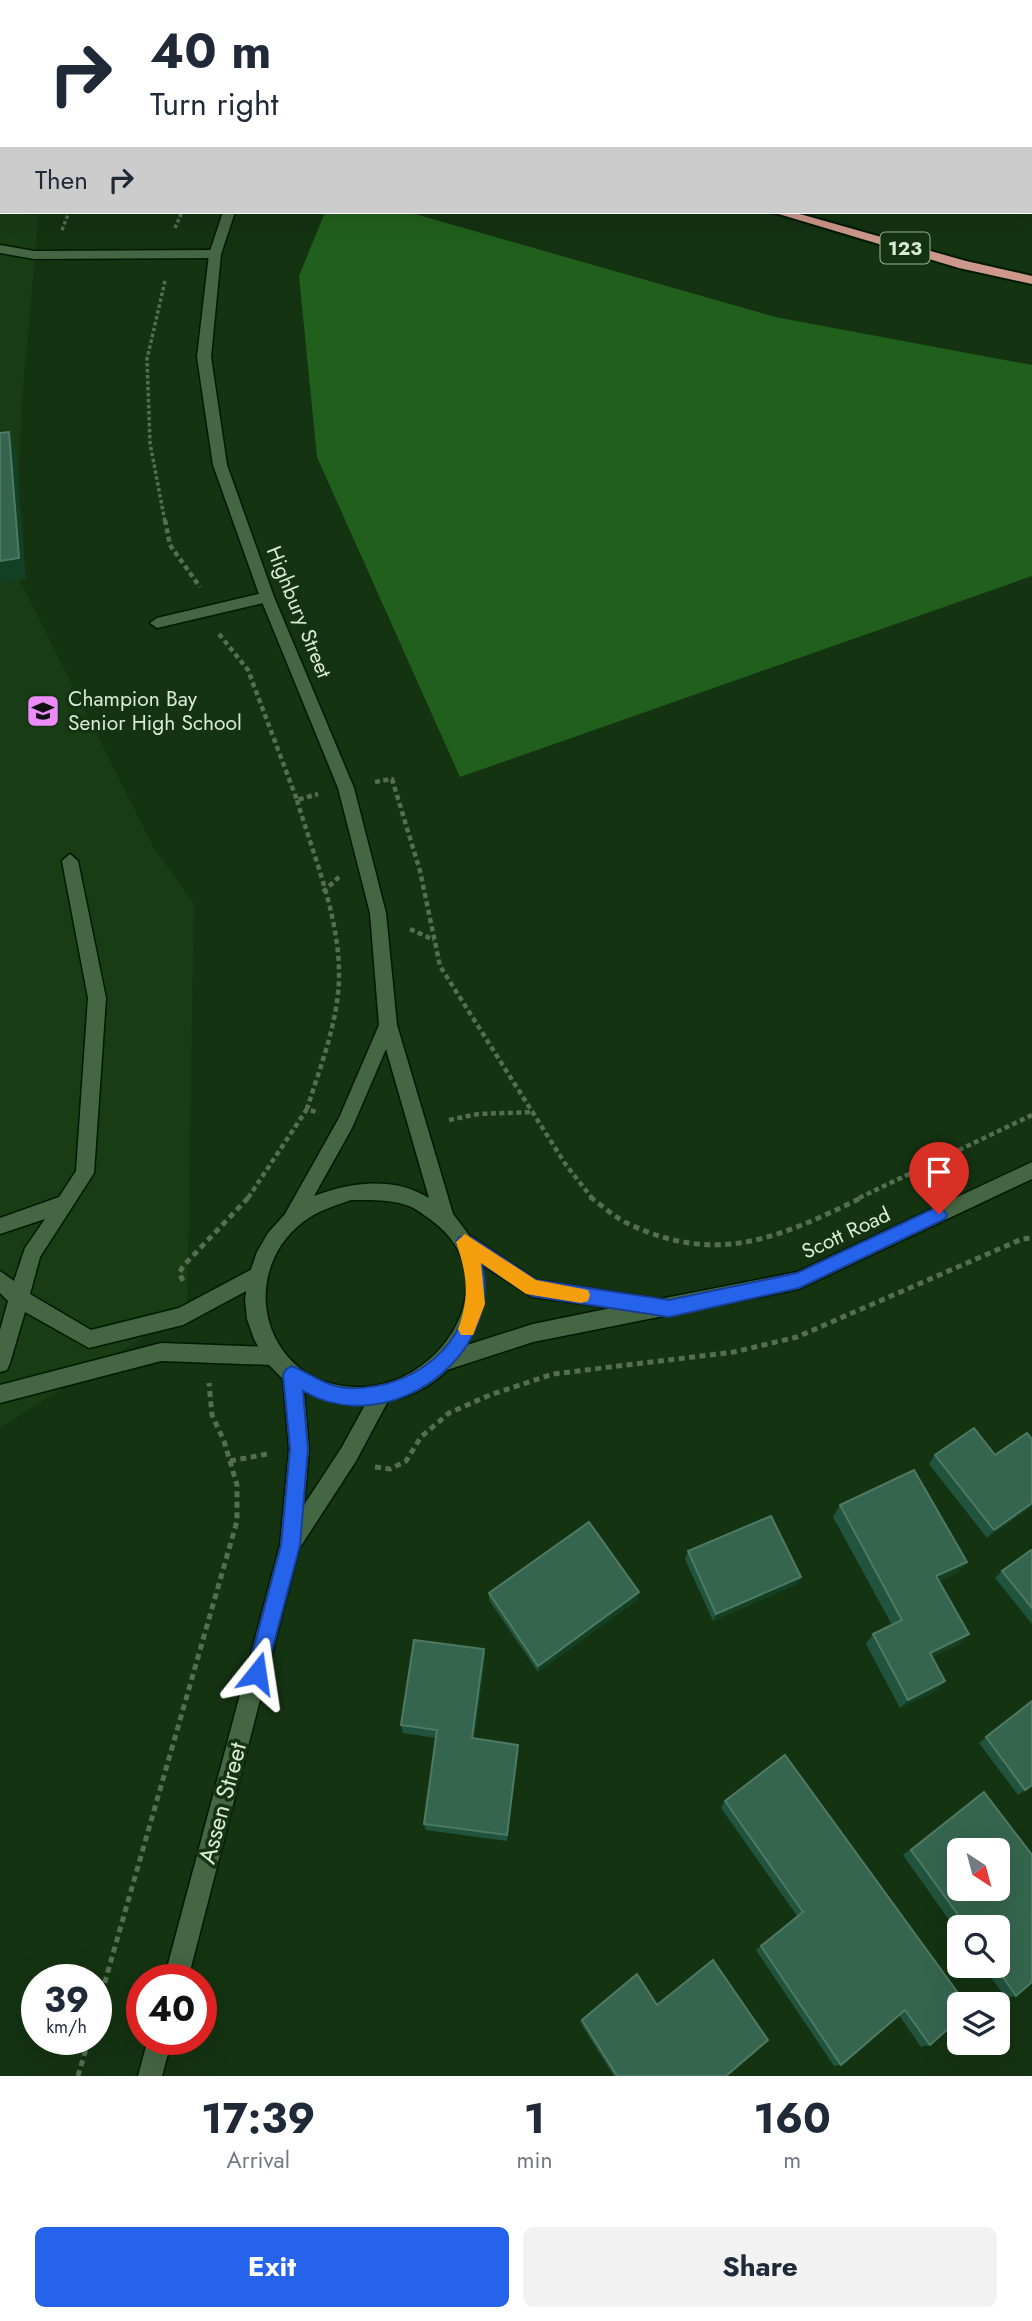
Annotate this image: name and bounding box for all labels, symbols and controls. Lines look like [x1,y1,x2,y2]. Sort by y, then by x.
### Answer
text: 40 m [150,16,272,86]
icon: right [35,28,126,119]
text: Turn right [150,81,279,127]
text: Then [35,161,88,199]
icon: right [102,161,140,199]
road number: 123 [880,232,930,264]
street label: Highbury Street [259,541,339,683]
place label: Champion Bay Senior High School [68,684,242,738]
school or university icon: Champion Bay Senior High School [24,692,62,730]
pin [909,1142,969,1214]
icon: arrive [920,1153,958,1191]
street label: Scott Road [797,1199,895,1267]
position arrow [220,1636,294,1710]
street label: Assen Street [189,1738,255,1868]
north arrow [947,1838,1010,1900]
map controls [947,1838,1010,2055]
button: search [947,1915,1010,1978]
speed limit sign: 40 [126,1964,217,2055]
text: 39 [44,1975,89,2025]
button: layers [947,1992,1010,2055]
text: km/h [46,2014,87,2040]
text: 17:39 [201,2088,315,2149]
text: 1 [524,2088,545,2149]
text: 160 [754,2088,831,2149]
text: Arrival [227,2143,290,2177]
text: min [517,2143,553,2177]
text: m [783,2143,801,2177]
button: Exit [35,2227,509,2307]
button: Share [523,2227,997,2307]

